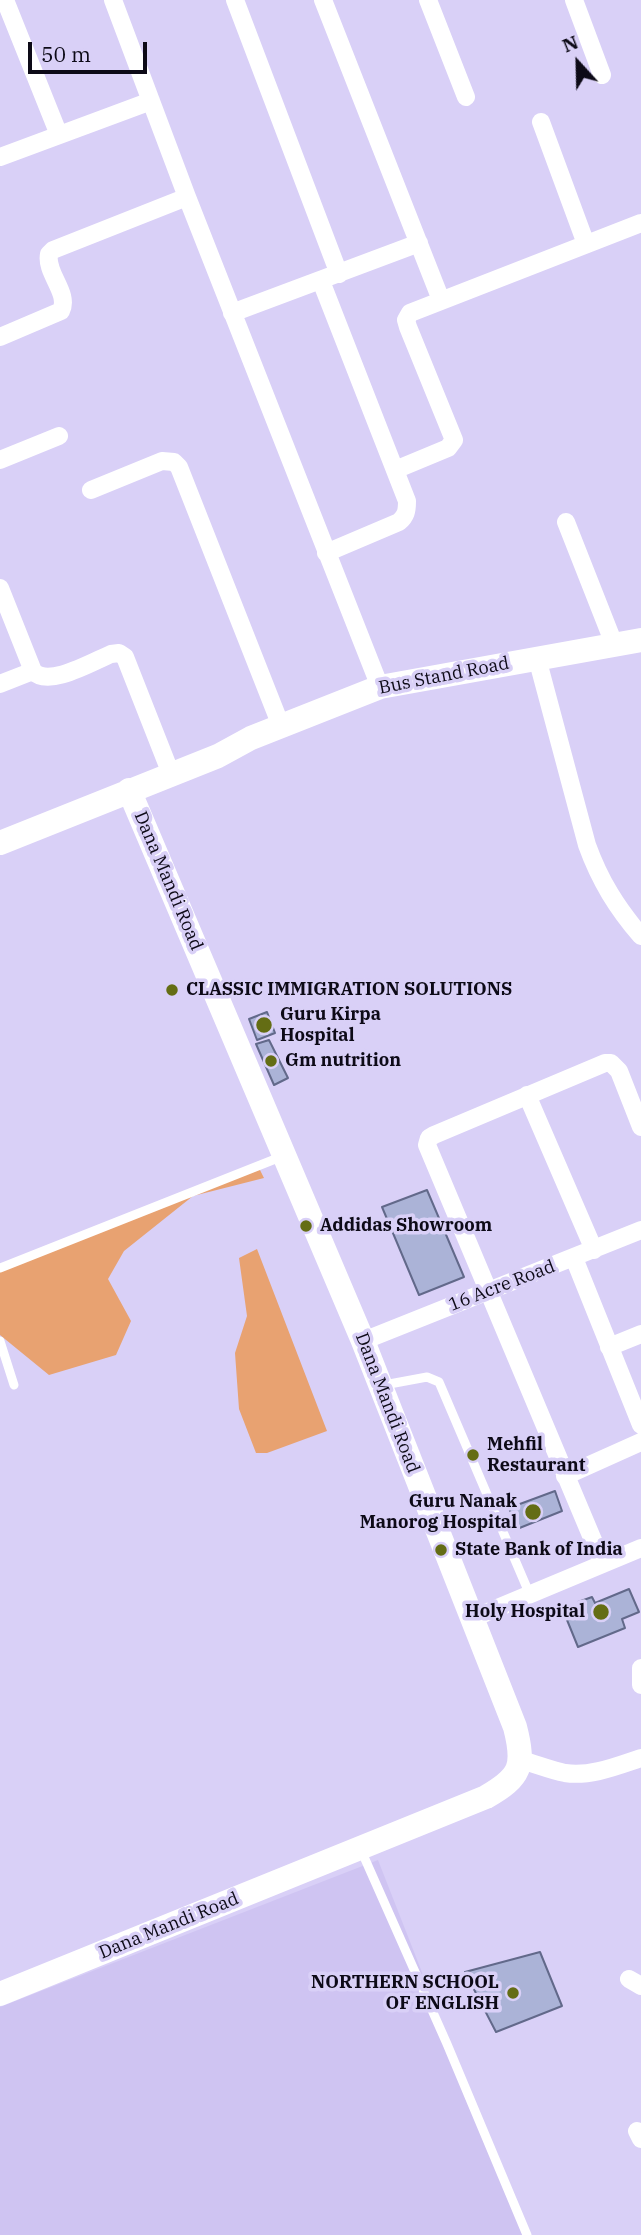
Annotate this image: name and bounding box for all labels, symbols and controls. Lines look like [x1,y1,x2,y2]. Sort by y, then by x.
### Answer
scale bar [32,28,150,72]
north arrow [543,28,613,98]
text: N [559,30,582,57]
text: 50 m [41,40,91,68]
street label: Bus Stand Road [377,653,511,699]
street label: Dana Mandi Road [129,808,207,954]
place label: CLASSIC IMMIGRATION SOLUTIONS [186,979,512,1001]
marker: CLASSIC IMMIGRATION SOLUTIONS [164,982,180,998]
place label: Guru Kirpa Hospital [280,1004,381,1046]
marker: Guru Kirpa Hospital [254,1015,274,1035]
place label: Gm nutrition [285,1050,401,1072]
marker: Gm nutrition [263,1053,279,1069]
place label: Addidas Showroom [320,1215,492,1237]
marker: Addidas Showroom [298,1218,314,1234]
street label: 16 Acre Road [446,1256,558,1316]
street label: Dana Mandi Road [350,1330,424,1476]
place label: Mehfil Restaurant [487,1434,585,1476]
marker: Mehfil Restaurant [465,1447,481,1463]
place label: Guru Nanak Manorog Hospital [360,1491,517,1534]
marker: Guru Nanak Manorog Hospital [523,1502,543,1522]
place label: State Bank of India [455,1539,623,1561]
marker: State Bank of India [433,1542,449,1558]
place label: Holy Hospital [465,1601,585,1623]
marker: Holy Hospital [591,1602,611,1622]
street label: Dana Mandi Road [96,1888,242,1964]
place label: NORTHERN SCHOOL OF ENGLISH [311,1972,499,2014]
marker: NORTHERN SCHOOL OF ENGLISH [505,1985,521,2001]

